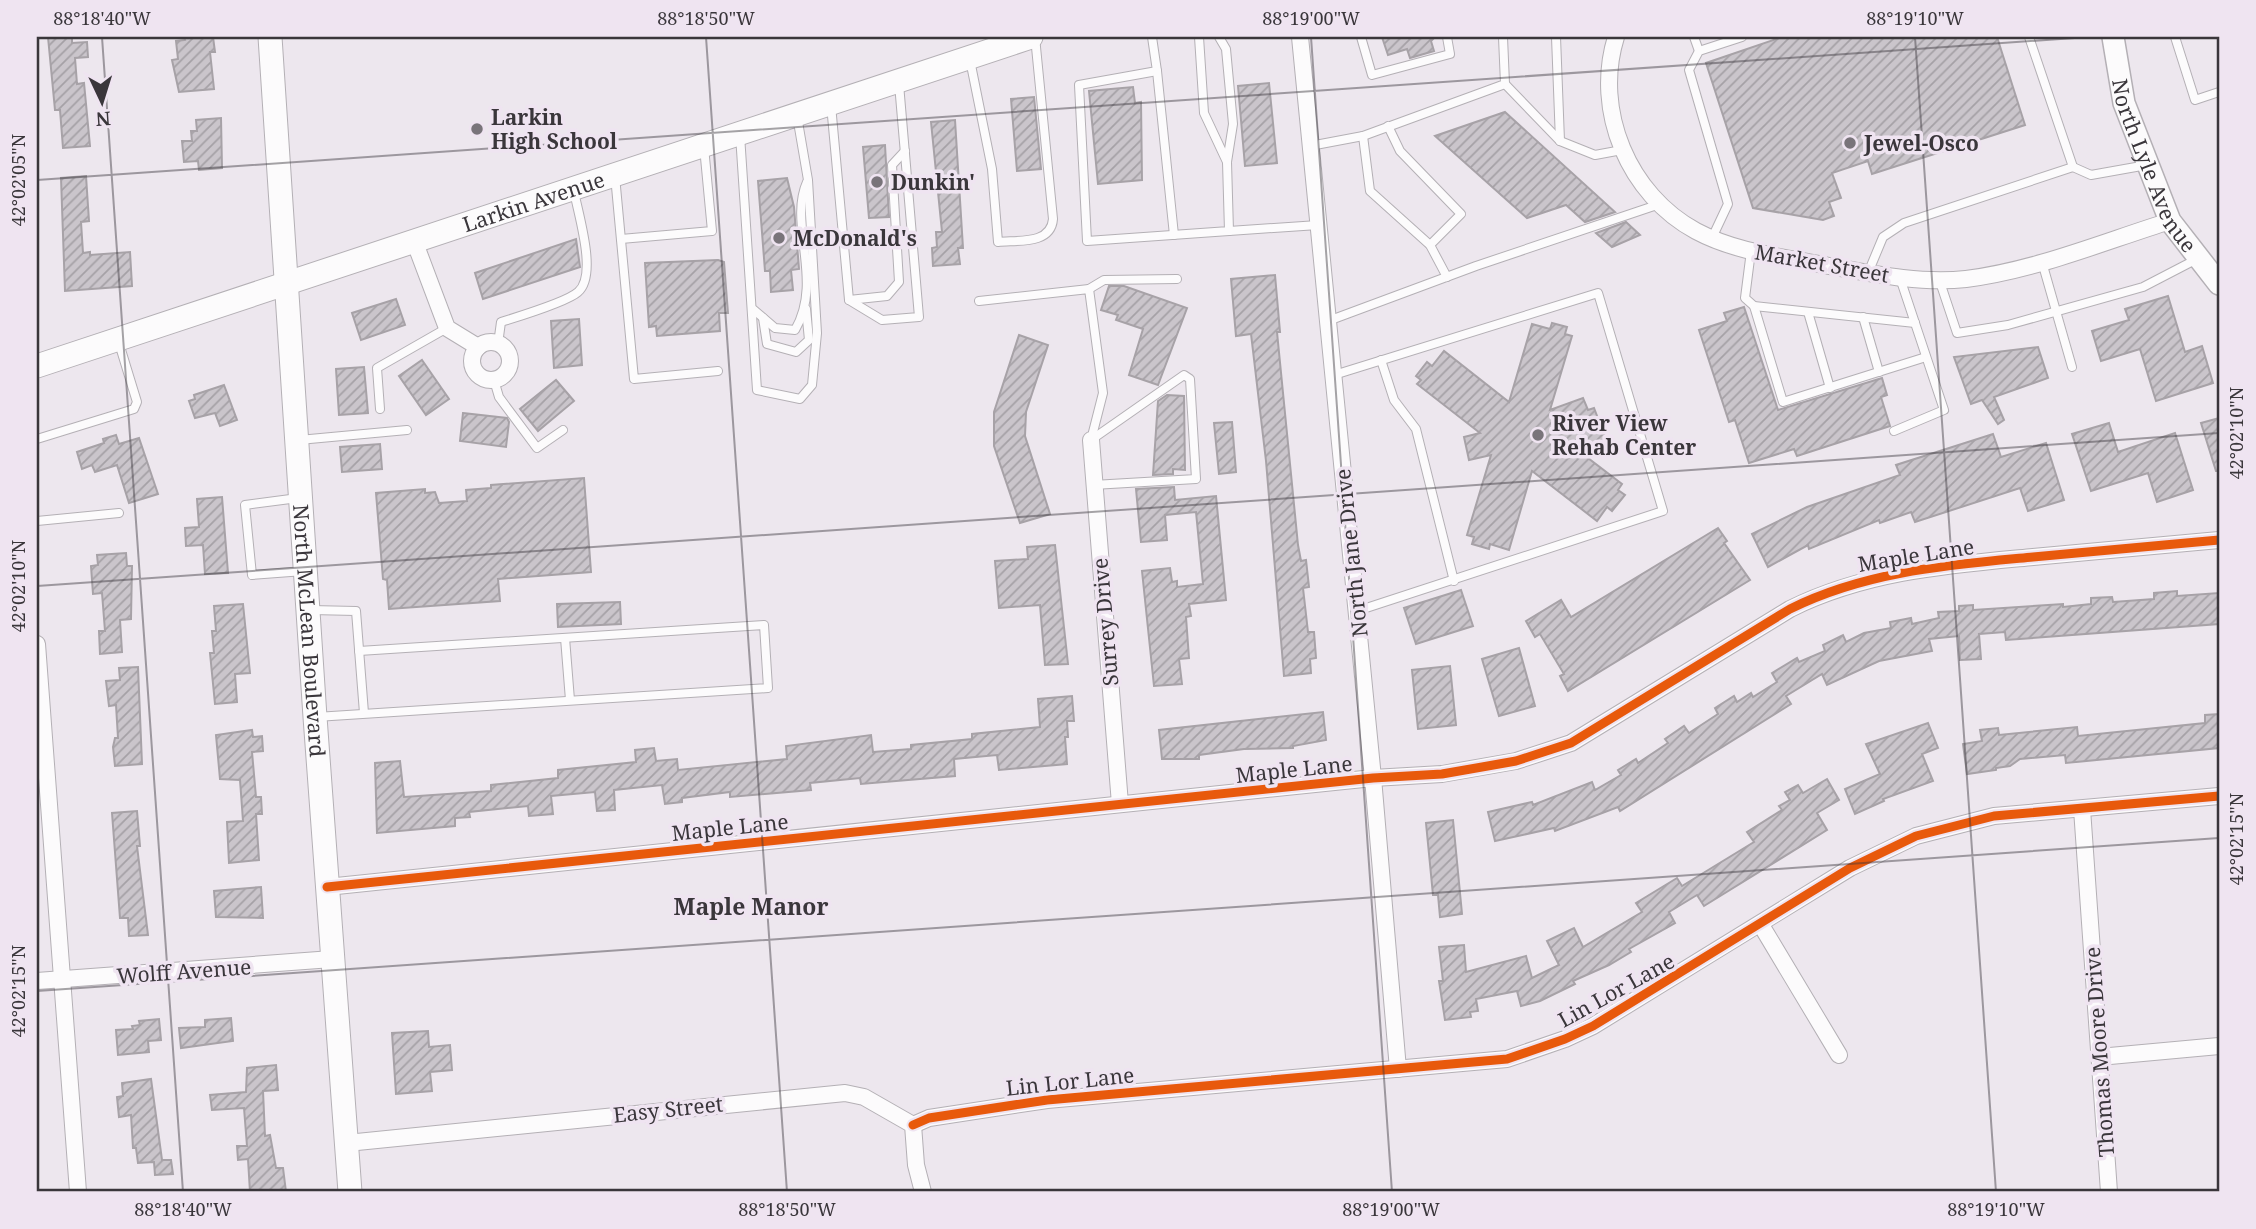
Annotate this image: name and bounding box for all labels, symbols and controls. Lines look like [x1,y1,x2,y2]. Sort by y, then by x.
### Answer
text: 88°18'40"W [53,6,151,30]
text: 88°18'50"W [657,6,755,30]
text: 88°19'00"W [1262,6,1360,30]
text: 88°19'10"W [1866,6,1964,30]
north arrow [66,66,136,136]
street label: North Lyle Avenue [2106,77,2203,258]
place label: Larkin High School [491,103,618,155]
text: N [95,105,112,132]
marker: Larkin High School [469,121,485,137]
place label: Jewel-Osco [1863,129,1979,157]
text: 42°02'05"N [6,133,30,226]
marker: Jewel-Osco [1842,135,1858,151]
street label: Larkin Avenue [459,165,608,238]
place label: Dunkin' [891,168,975,196]
marker: Dunkin' [869,174,885,190]
place label: McDonald's [793,224,917,252]
marker: McDonald's [771,230,787,246]
street label: Market Street [1753,237,1891,289]
text: 42°02'10"N [2224,386,2248,479]
place label: River View Rehab Center [1552,409,1696,461]
marker: River View Rehab Center [1530,427,1546,443]
street label: North Jane Drive [1328,467,1374,639]
street label: North McLean Boulevard [287,503,332,758]
street label: Maple Lane [1856,532,1976,578]
text: 42°02'10"N [6,539,30,632]
street label: Surrey Drive [1085,557,1125,687]
street label: Maple Lane [1234,749,1354,789]
text: 42°02'15"N [2224,792,2248,885]
street label: Maple Lane [670,807,790,847]
district label: Maple Manor [674,890,828,922]
text: 42°02'15"N [6,944,30,1037]
street label: Lin Lor Lane [1553,946,1679,1034]
street label: Thomas Moore Drive [2078,946,2120,1158]
street label: Wolff Avenue [116,952,252,990]
street label: Lin Lor Lane [1004,1060,1136,1102]
street label: Easy Street [612,1089,724,1129]
text: 88°18'40"W [134,1197,232,1221]
text: 88°18'50"W [738,1197,836,1221]
text: 88°19'00"W [1342,1197,1440,1221]
text: 88°19'10"W [1947,1197,2045,1221]

